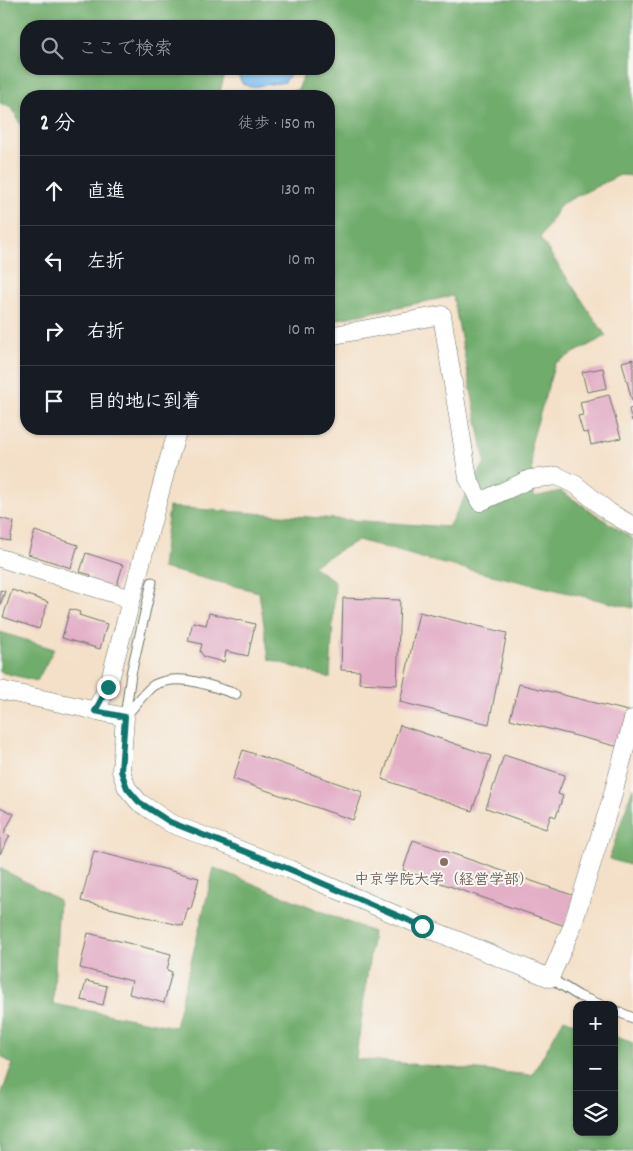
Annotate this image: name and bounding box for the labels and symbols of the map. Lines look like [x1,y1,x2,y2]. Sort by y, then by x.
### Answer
route end [97,676,120,699]
marker: 中京学院大学（経営学部） [438,856,450,868]
place label: 中京学院大学（経営学部） [354,870,534,892]
route start [411,915,434,938]

